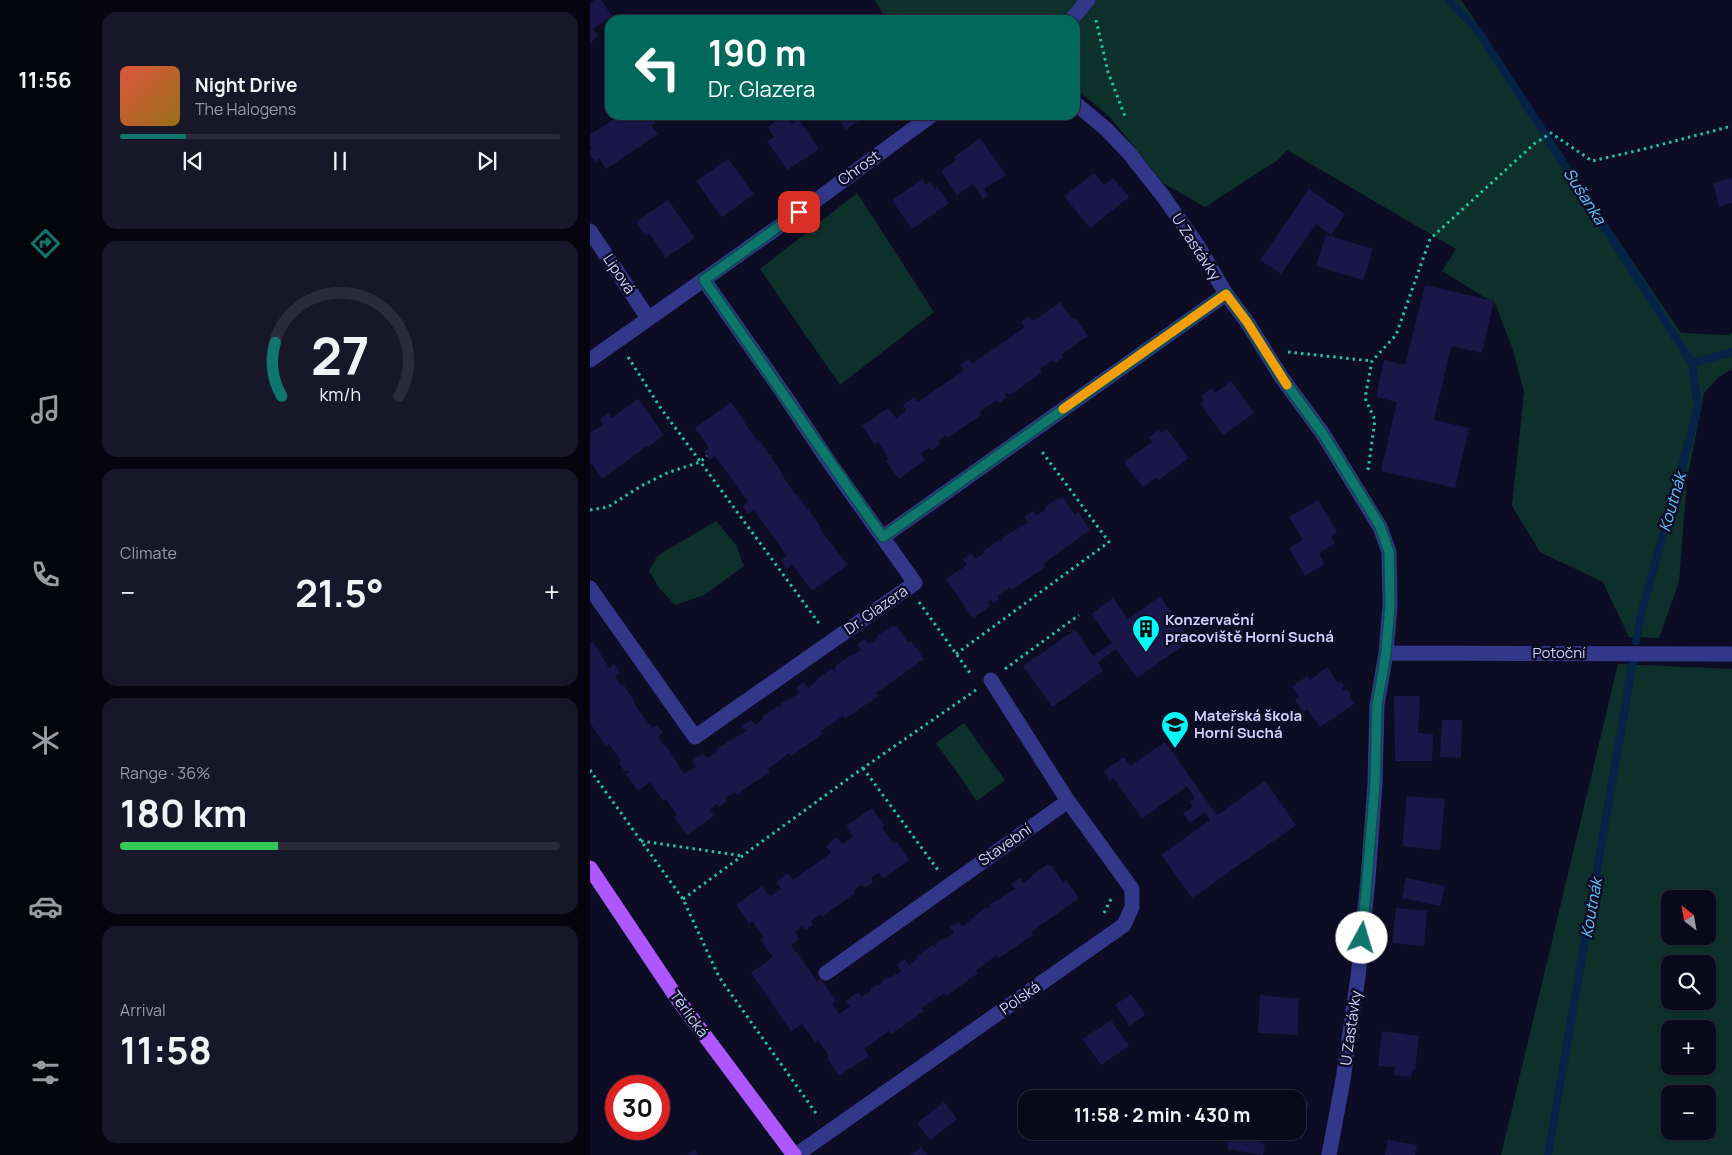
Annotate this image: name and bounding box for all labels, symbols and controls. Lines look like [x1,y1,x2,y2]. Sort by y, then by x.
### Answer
text: 190 m [708,29,807,77]
icon: left [625,35,690,100]
text: 11:56 [18,65,72,95]
text: Night Drive [195,72,297,98]
text: Dr. Glazera [708,74,815,104]
text: The Halogens [195,98,296,120]
street label: Chrost [833,145,884,190]
icon: previous [179,147,207,175]
icon: pause [326,147,354,175]
icon: next [473,147,501,175]
water label: Sušanka [1559,164,1612,229]
pin [778,191,820,233]
icon: arrive [785,198,813,226]
street label: U Zastávky [1167,209,1226,284]
icon: directions [28,226,63,261]
street label: Lipová [598,250,640,298]
text: 27 [311,320,369,391]
text: km/h [319,382,361,406]
icon: music [28,392,63,427]
water label: Koutnák [1653,468,1691,534]
text: Climate [120,542,177,564]
icon: phone [28,557,63,592]
text: 21.5° [295,566,384,618]
text: − [120,573,135,611]
text: + [544,573,560,611]
street label: Dr. Glazera [840,580,912,639]
place label: Konzervační pracoviště Horní Suchá [1165,609,1334,647]
building icon: Konzervační pracoviště Horní Suchá [1131,614,1161,653]
street label: Potoční [1532,642,1586,663]
place label: Mateřská škola Horní Suchá [1194,705,1302,743]
school or university icon: Mateřská škola Horní Suchá [1160,710,1190,749]
icon: climate [28,723,63,758]
text: Range · 36% [120,762,211,784]
text: 180 km [120,786,247,838]
street label: Stavební [974,818,1036,871]
water label: Koutnák [1575,874,1607,940]
icon: car [28,889,63,924]
north arrow [1661,890,1716,945]
map controls [1661,890,1716,1140]
position arrow [1335,911,1387,963]
button: search [1661,955,1716,1010]
street label: Polská [995,976,1044,1019]
street label: Těrlická [665,986,714,1041]
street label: U Zastávky [1335,989,1366,1067]
text: Arrival [120,999,166,1021]
button: + [1661,1020,1716,1075]
text: 11:58 [120,1023,212,1075]
icon: filters [28,1055,63,1090]
speed limit sign: 30 [605,1075,670,1140]
button: − [1661,1085,1716,1140]
text: 11:58 · 2 min · 430 m [1074,1102,1250,1128]

